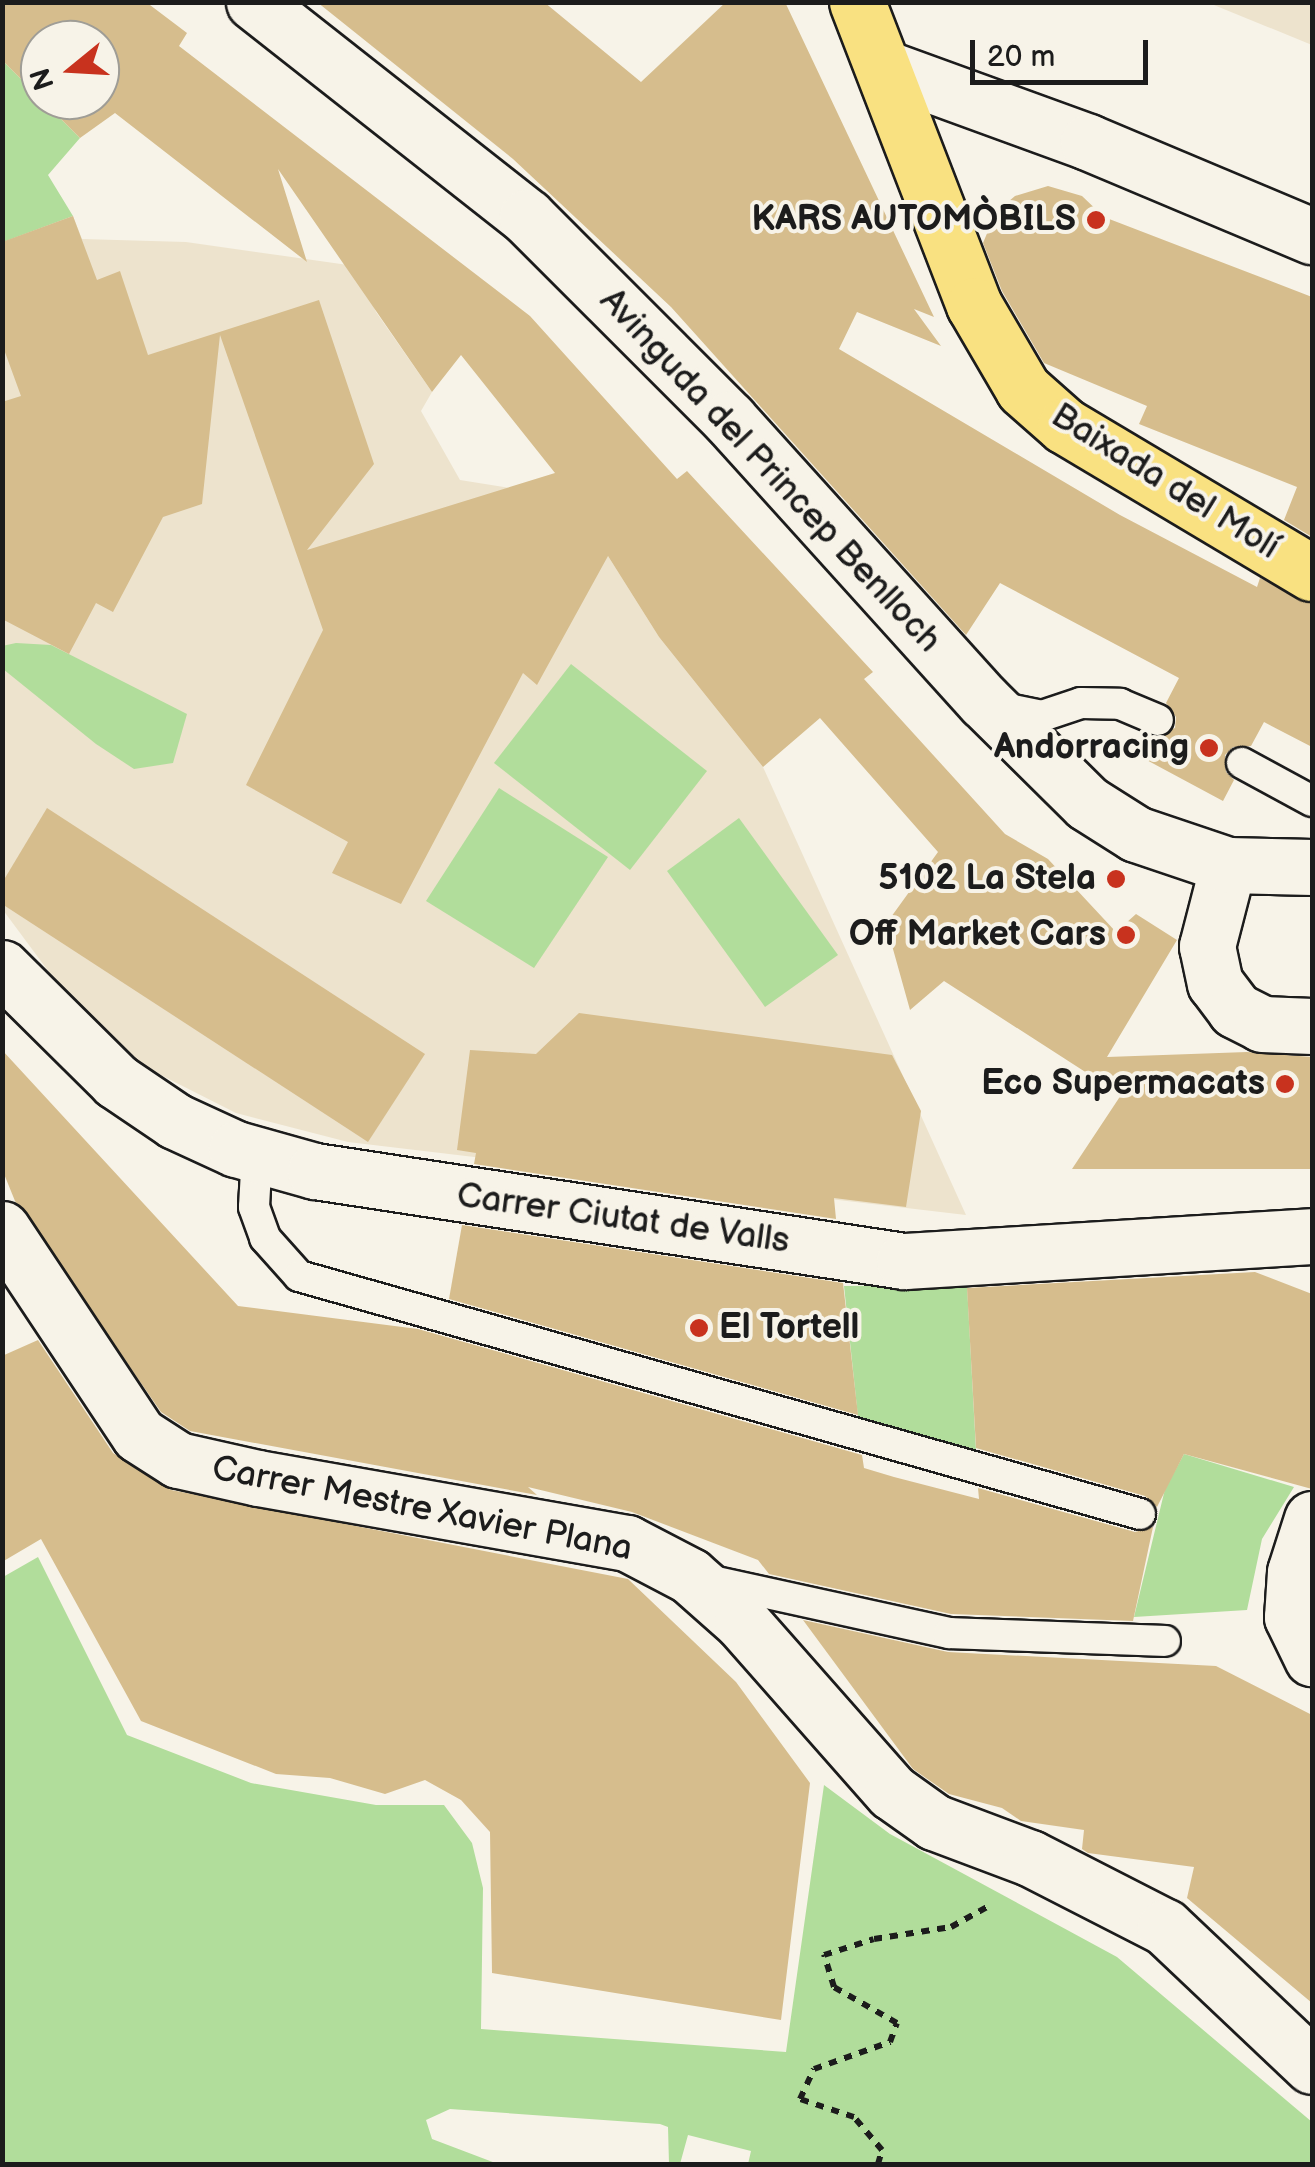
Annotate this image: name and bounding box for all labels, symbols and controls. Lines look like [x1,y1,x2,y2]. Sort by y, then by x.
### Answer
north arrow [20,20,120,120]
scale bar [975,20,1152,82]
text: 20 m [987,39,1055,75]
text: N [24,64,62,94]
place label: KARS AUTOMÒBILS [751,199,1076,241]
marker: KARS AUTOMÒBILS [1085,209,1107,231]
street label: Avinguda del Princep Benlloch [590,281,950,661]
street label: Baixada del Molí [1043,395,1287,569]
place label: Andorracing [994,727,1189,769]
marker: Andorracing [1198,737,1220,759]
place label: 5102 La Stela [878,858,1096,900]
marker: 5102 La Stela [1105,868,1127,890]
place label: Off Market Cars [849,914,1106,956]
marker: Off Market Cars [1115,924,1137,946]
place label: Eco Supermacats [981,1063,1265,1105]
marker: Eco Supermacats [1274,1073,1296,1095]
street label: Carrer Ciutat de Valls [454,1175,792,1263]
place label: El Tortell [719,1307,859,1349]
marker: El Tortell [688,1317,710,1339]
street label: Carrer Mestre Xavier Plana [207,1447,637,1571]

